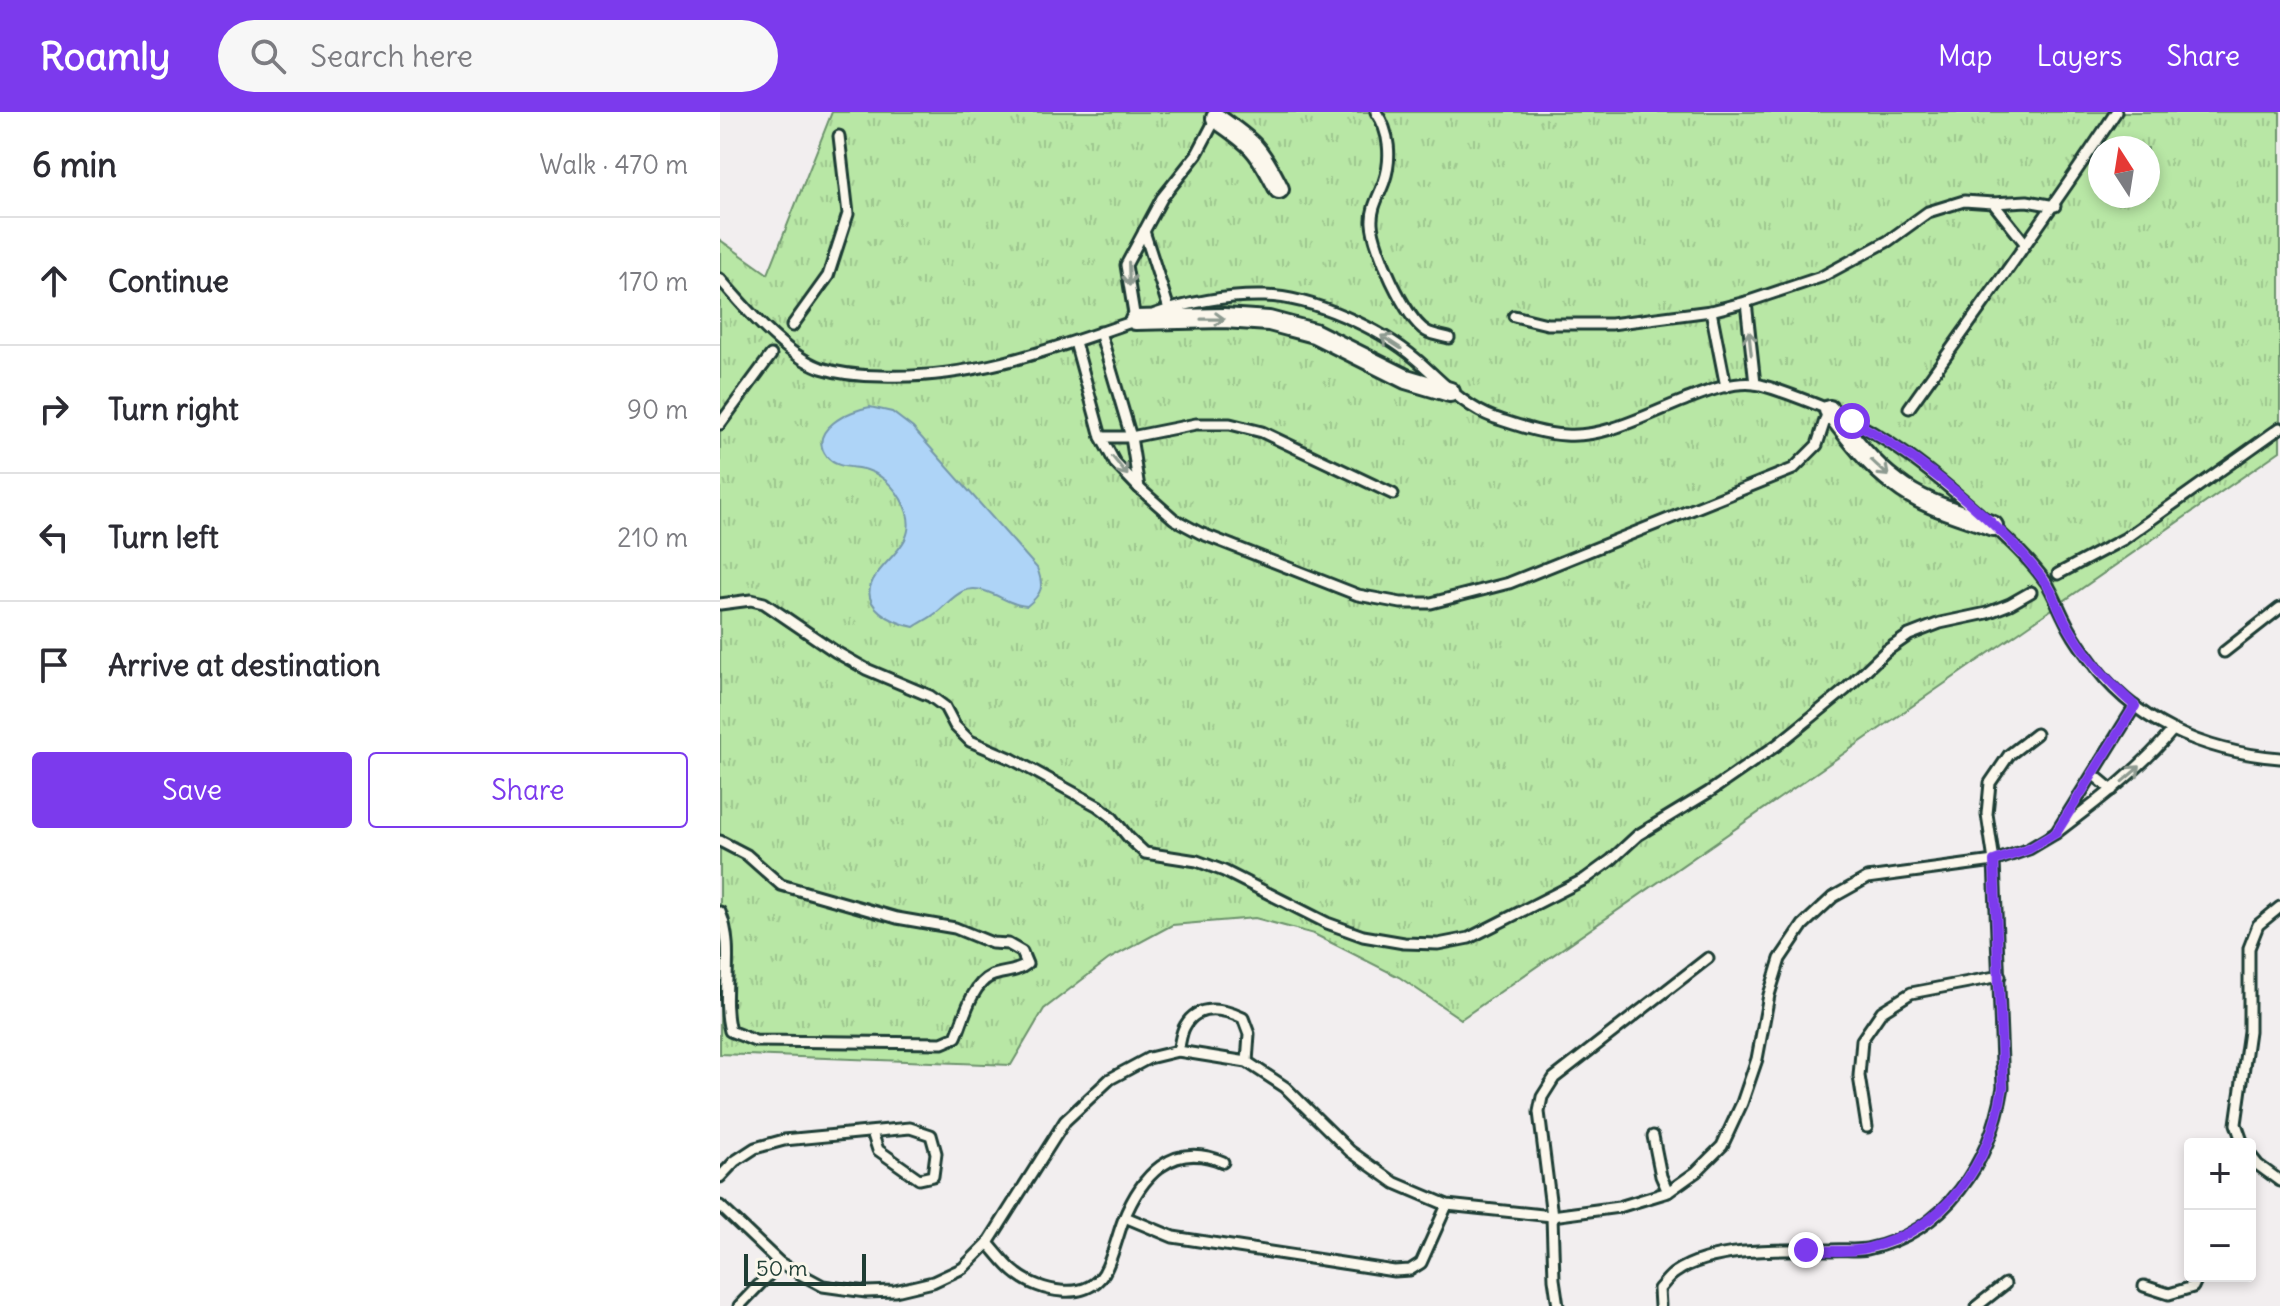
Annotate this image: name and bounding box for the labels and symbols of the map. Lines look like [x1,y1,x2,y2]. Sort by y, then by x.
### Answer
north arrow [2088,136,2160,208]
one-way arrow [1121,260,1136,286]
one-way arrow [1199,311,1226,326]
one-way arrow [1743,330,1758,357]
one-way arrow [1380,334,1403,350]
route start [1834,403,1870,439]
one-way arrow [1111,456,1129,476]
one-way arrow [1869,459,1889,477]
one-way arrow [2120,765,2140,783]
route end [1788,1232,1824,1268]
scale bar [744,1250,866,1286]

